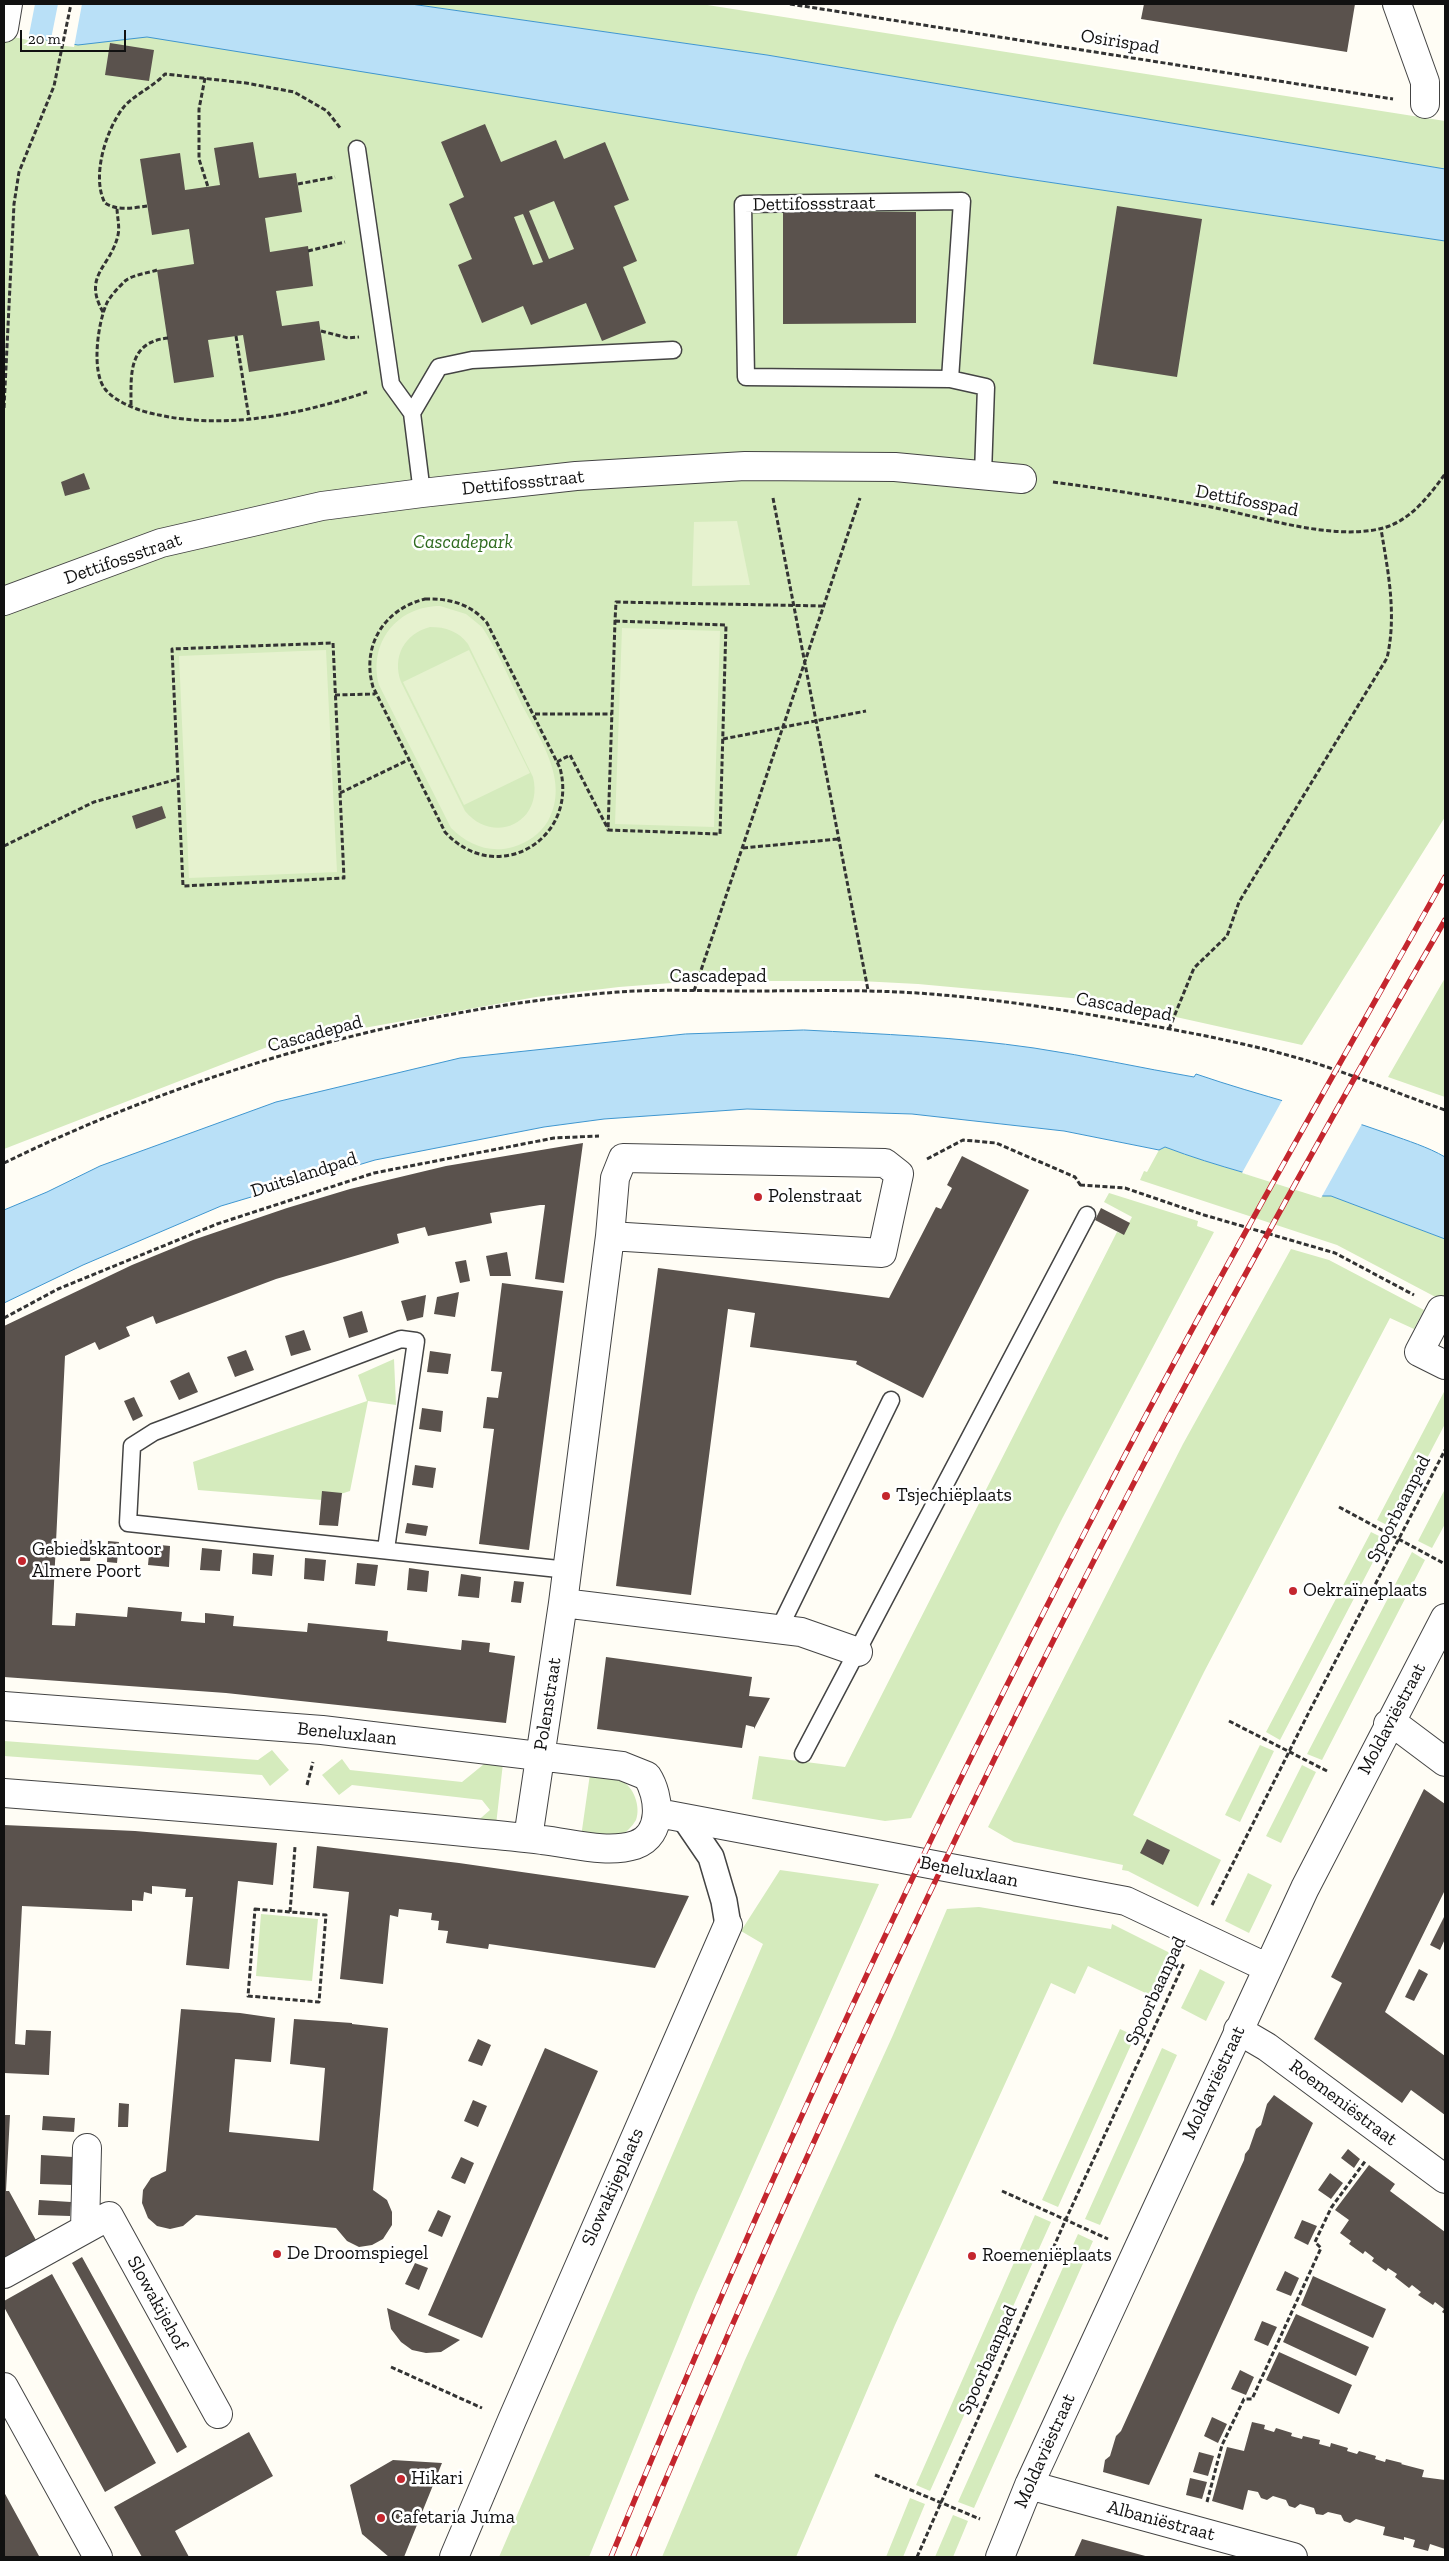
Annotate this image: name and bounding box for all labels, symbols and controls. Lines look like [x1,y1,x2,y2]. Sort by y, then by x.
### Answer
scale bar [22,20,129,52]
street label: Osirispad [1079,25,1161,59]
text: 20 m [28,30,61,48]
street label: Dettifossstraat [752,192,876,216]
street label: Dettifossstraat [461,465,585,501]
street label: Dettifosspad [1194,480,1300,522]
street label: Dettifossstraat [61,528,185,590]
park label: Cascadepark [413,532,513,554]
street label: Cascadepad [669,966,767,988]
street label: Cascadepad [1074,987,1174,1027]
street label: Cascadepad [265,1010,365,1058]
street label: Duitslandpad [248,1147,360,1203]
place label: Polenstraat [768,1186,862,1208]
marker: Polenstraat [752,1191,764,1203]
street label: Spoorbaanpad [1362,1451,1436,1567]
place label: Tsjechiëplaats [896,1485,1012,1507]
marker: Tsjechiëplaats [880,1490,892,1502]
place label: Gebiedskantoor Almere Poort [32,1539,162,1583]
marker: Gebiedskantoor Almere Poort [16,1555,28,1567]
place label: Oekraïneplaats [1303,1580,1427,1602]
marker: Oekraïneplaats [1287,1585,1299,1597]
street label: Polenstraat [529,1656,567,1752]
street label: Moldaviëstraat [1353,1659,1431,1779]
street label: Beneluxlaan [296,1717,398,1751]
street label: Beneluxlaan [918,1851,1020,1893]
street label: Spoorbaanpad [1121,1933,1191,2049]
street label: Moldaviëstraat [1178,2022,1250,2144]
street label: Roemeniëstraat [1284,2055,1402,2151]
street label: Slowakijeplaats [577,2125,649,2249]
place label: De Droomspiegel [287,2243,428,2265]
place label: Roemeniëplaats [982,2245,1112,2267]
marker: De Droomspiegel [271,2248,283,2260]
marker: Roemeniëplaats [966,2250,978,2262]
street label: Slowakijehof [122,2252,192,2354]
street label: Spoorbaanpad [954,2302,1022,2418]
street label: Moldaviëstraat [1010,2390,1080,2512]
place label: Hikari [411,2468,463,2490]
marker: Hikari [395,2473,407,2485]
street label: Albaniëstraat [1105,2496,1217,2546]
place label: Cafetaria Juma [391,2507,515,2529]
marker: Cafetaria Juma [375,2512,387,2524]

